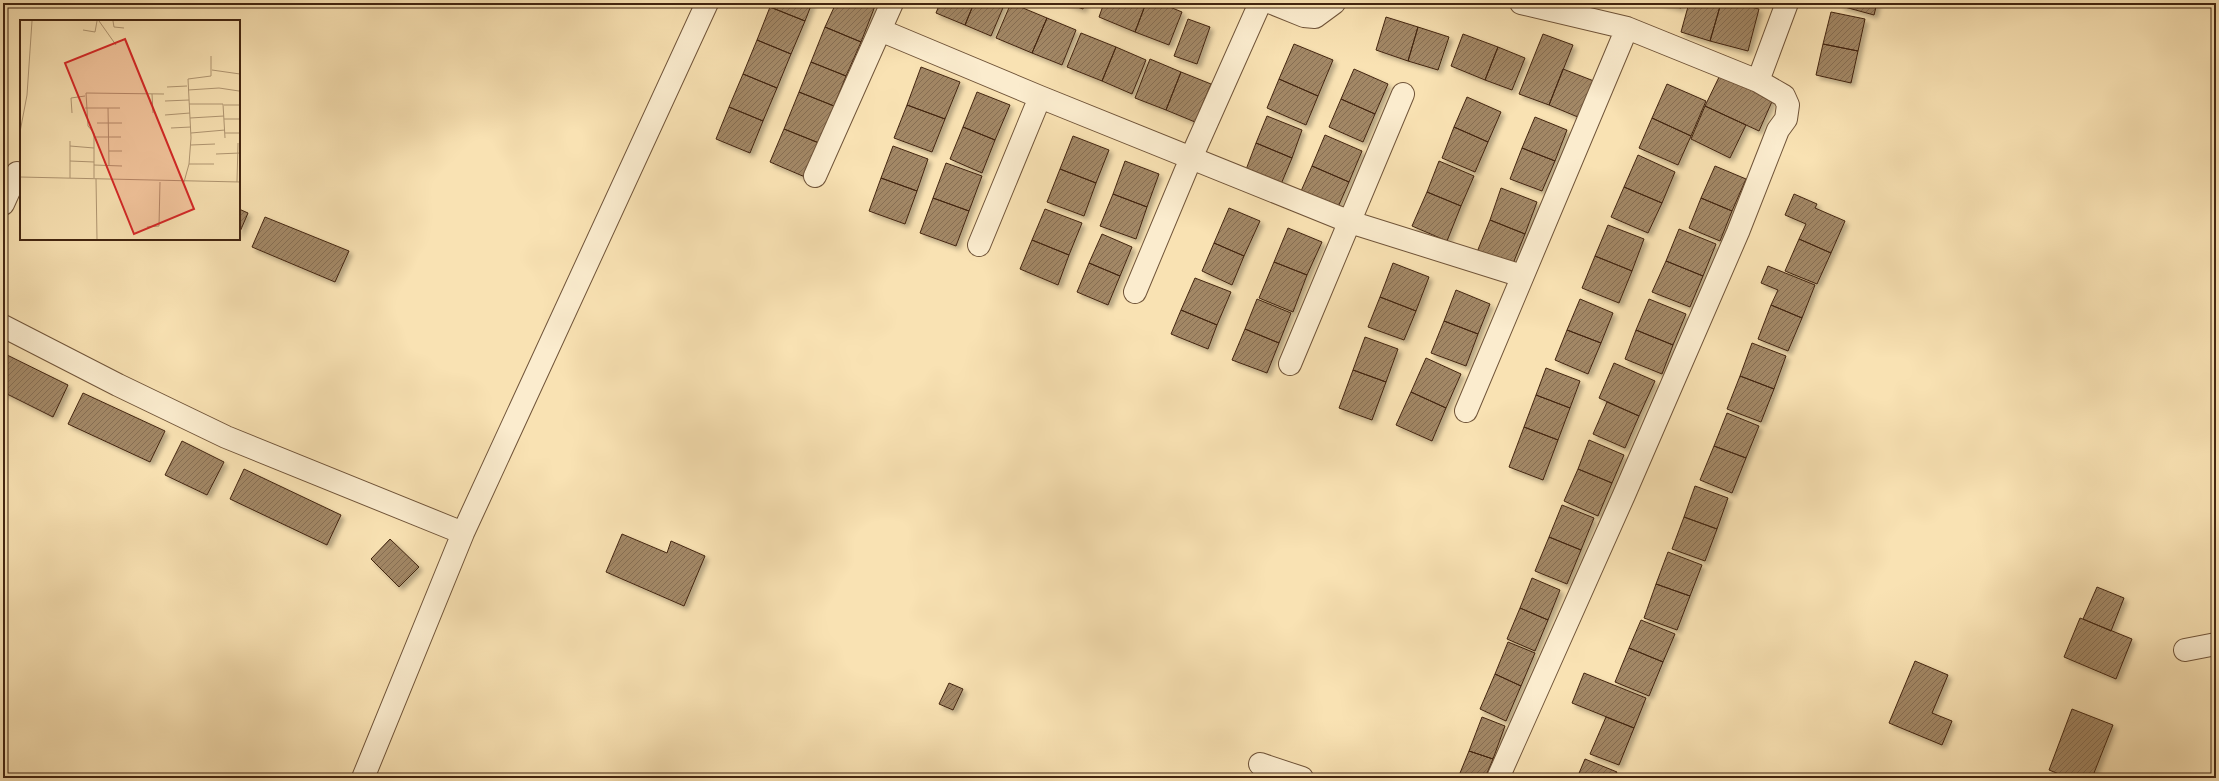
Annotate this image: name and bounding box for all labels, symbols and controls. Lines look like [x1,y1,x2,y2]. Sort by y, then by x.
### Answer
inset map [20,20,240,240]

